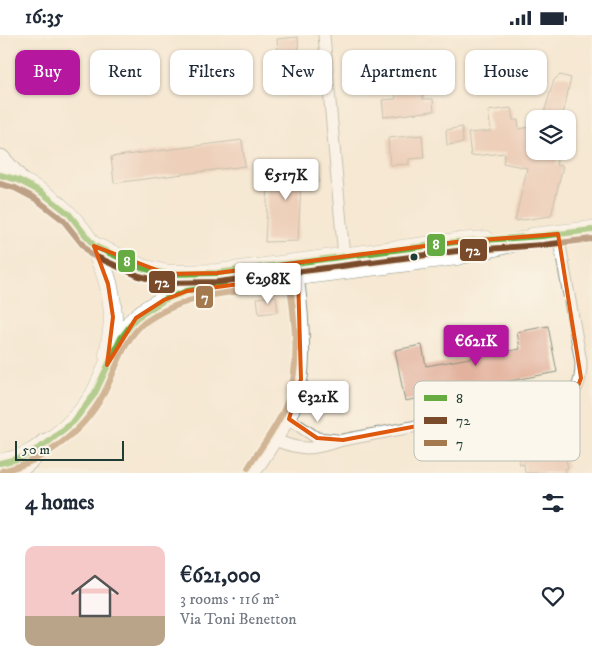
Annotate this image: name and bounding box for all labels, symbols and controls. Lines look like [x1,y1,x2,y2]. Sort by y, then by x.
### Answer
text: 16:35 [25,6,63,29]
chip: Buy [15,50,80,95]
chip: Rent [90,50,160,95]
chip: Filters [170,50,253,95]
chip: New [263,50,332,95]
chip: Apartment [342,50,455,95]
chip: House [465,50,547,95]
map controls [526,110,576,160]
button: layers [526,110,576,160]
pin: €517K [251,159,321,201]
text: €517K [265,165,307,185]
line badge: 8 [426,233,446,257]
text: 8 [432,236,440,254]
line badge: 72 [459,238,488,262]
text: 72 [466,242,481,260]
line badge: 8 [117,249,136,273]
unlabelled marker [409,252,419,262]
text: 8 [123,253,131,271]
pin: €298K [233,263,303,305]
text: €298K [246,269,290,289]
line badge: 72 [148,270,176,294]
text: 72 [155,274,170,292]
line badge: 7 [195,285,214,309]
text: 7 [201,289,209,307]
pin: €621K [441,325,511,367]
text: €621K [455,331,497,351]
pin: €321K [283,381,353,423]
legend [414,381,580,461]
text: €321K [298,387,338,407]
text: 8 [456,390,463,408]
text: 72 [456,412,470,430]
text: 7 [456,435,463,453]
scale bar [15,438,124,461]
text: 50 m [22,441,50,459]
icon: filters [539,489,567,517]
text: 4 homes [25,490,94,516]
text: €621,000 [180,563,261,589]
icon: home [65,566,125,626]
icon: heart [539,582,567,610]
text: 3 rooms · 116 m² [180,589,279,609]
text: Via Toni Benetton [180,609,297,629]

